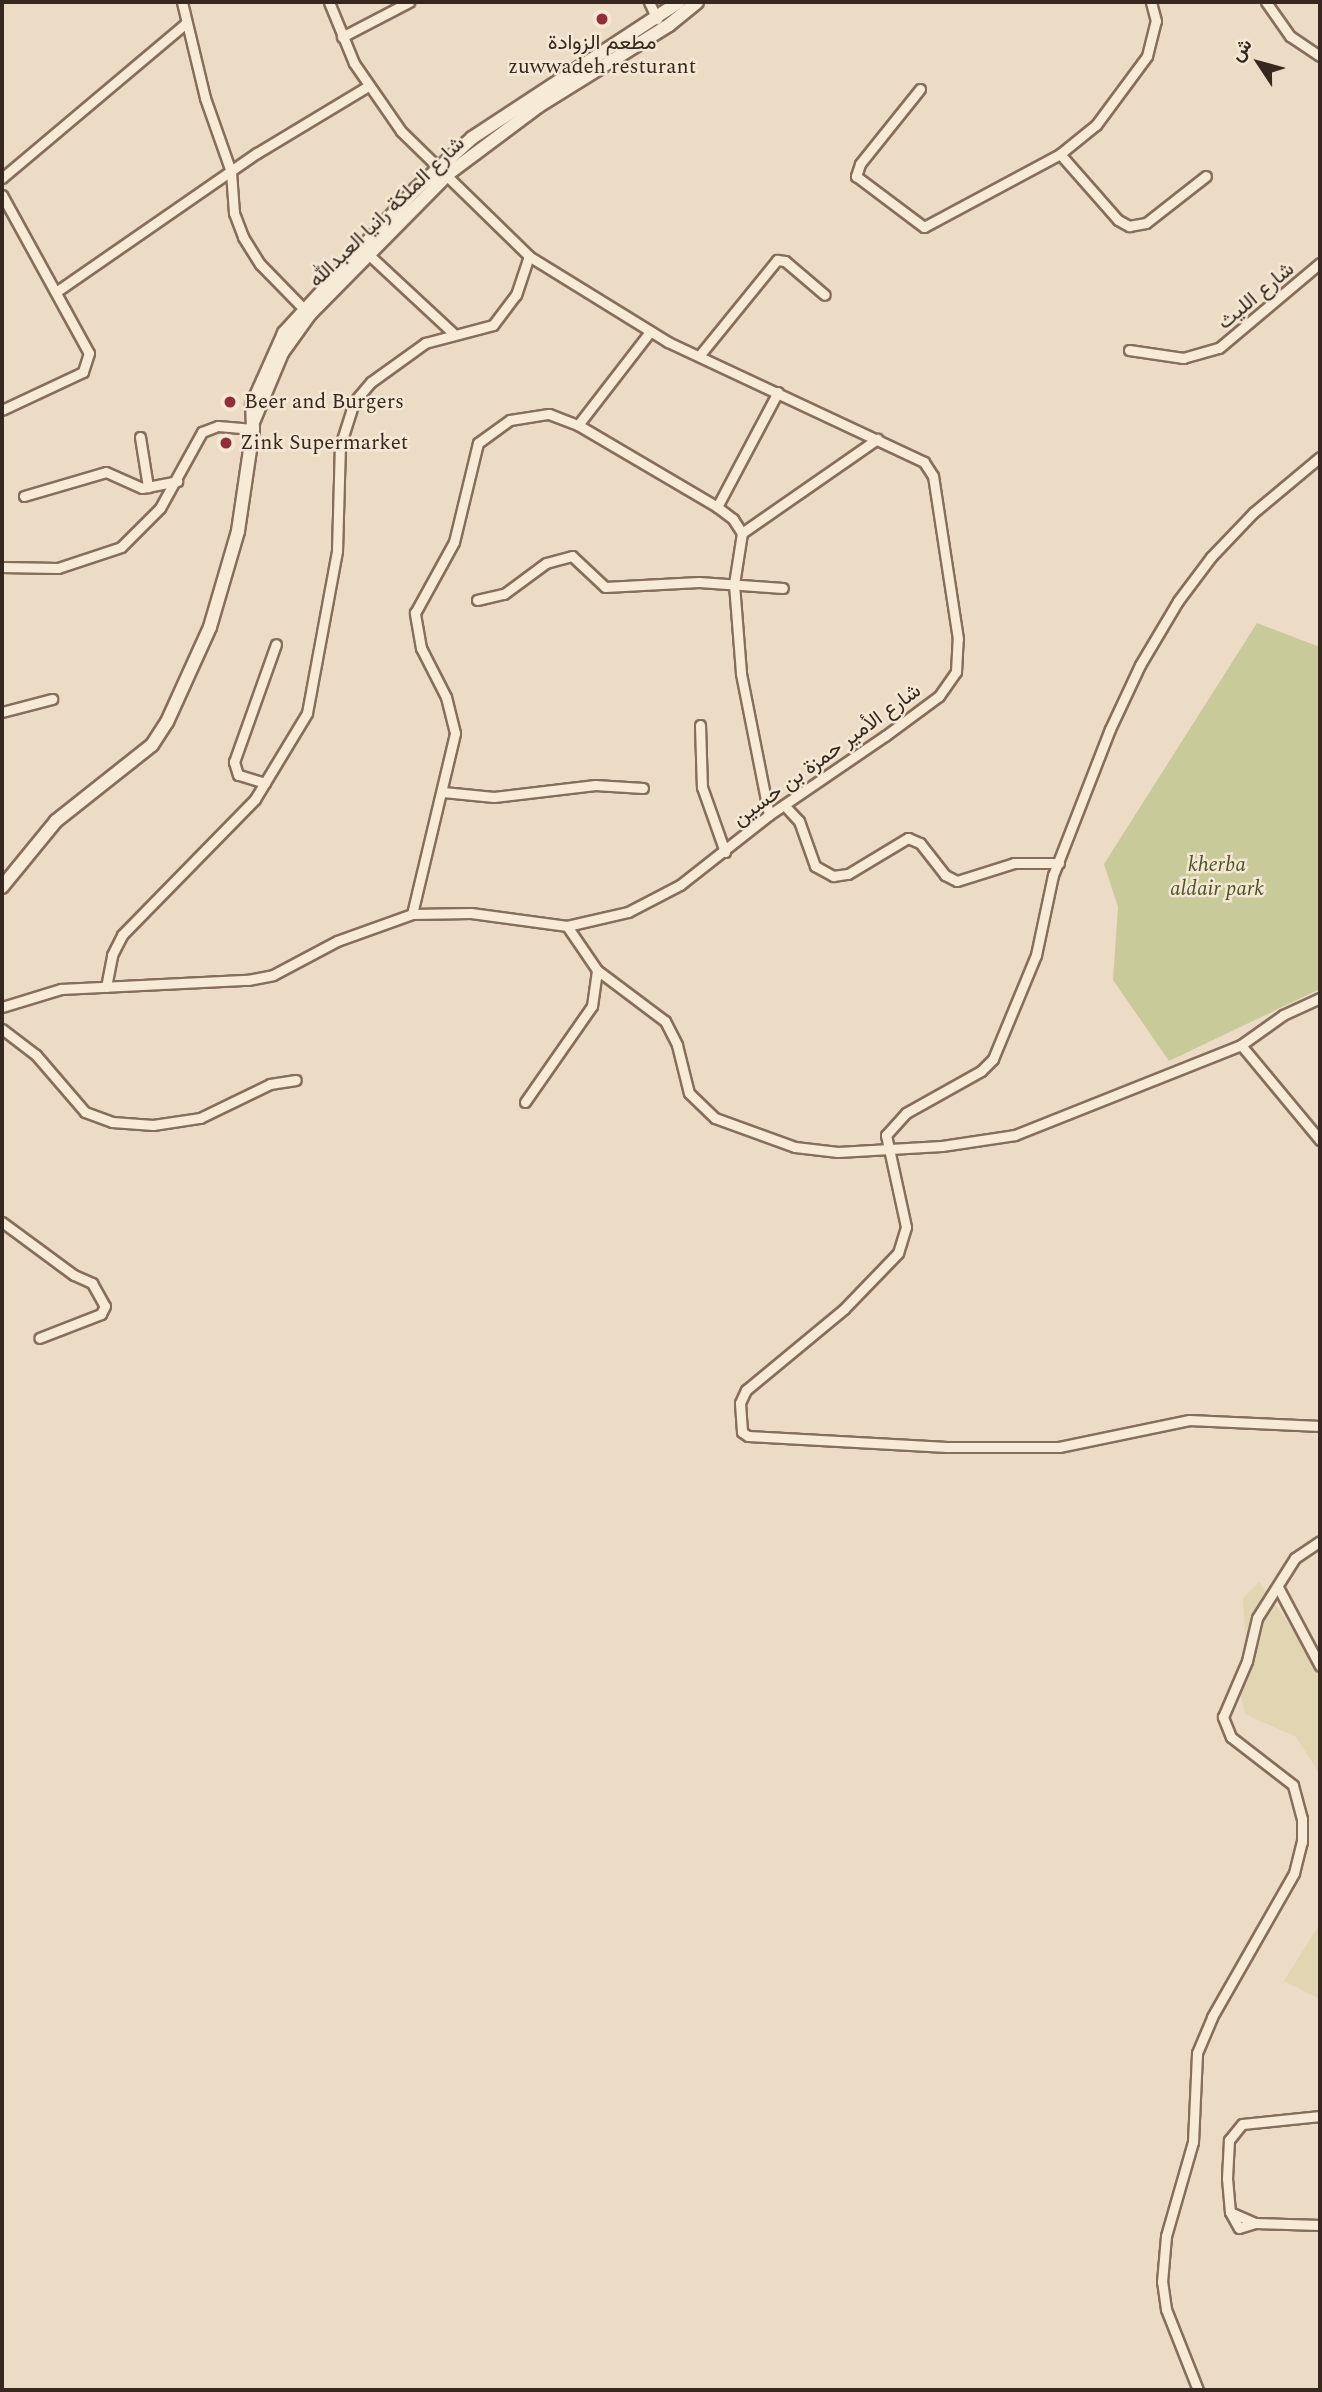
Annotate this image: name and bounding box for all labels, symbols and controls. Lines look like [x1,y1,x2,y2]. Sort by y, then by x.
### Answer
marker: مطعم الزوادة zuwwadeh resturant [594,11,610,27]
north arrow [1224,28,1294,98]
place label: مطعم الزوادة zuwwadeh resturant [508,30,696,80]
text: ش [1223,33,1260,68]
street label: شارع الملكة رانيا العبدالله [304,131,470,293]
street label: شارع الليث [1213,257,1299,335]
place label: Beer and Burgers [244,389,404,415]
marker: Beer and Burgers [222,394,238,410]
place label: Zink Supermarket [240,430,408,456]
marker: Zink Supermarket [218,435,234,451]
street label: شارع الأمير حمزة بن حسين [728,678,926,832]
park label: kherba aldair park [1170,852,1264,902]

